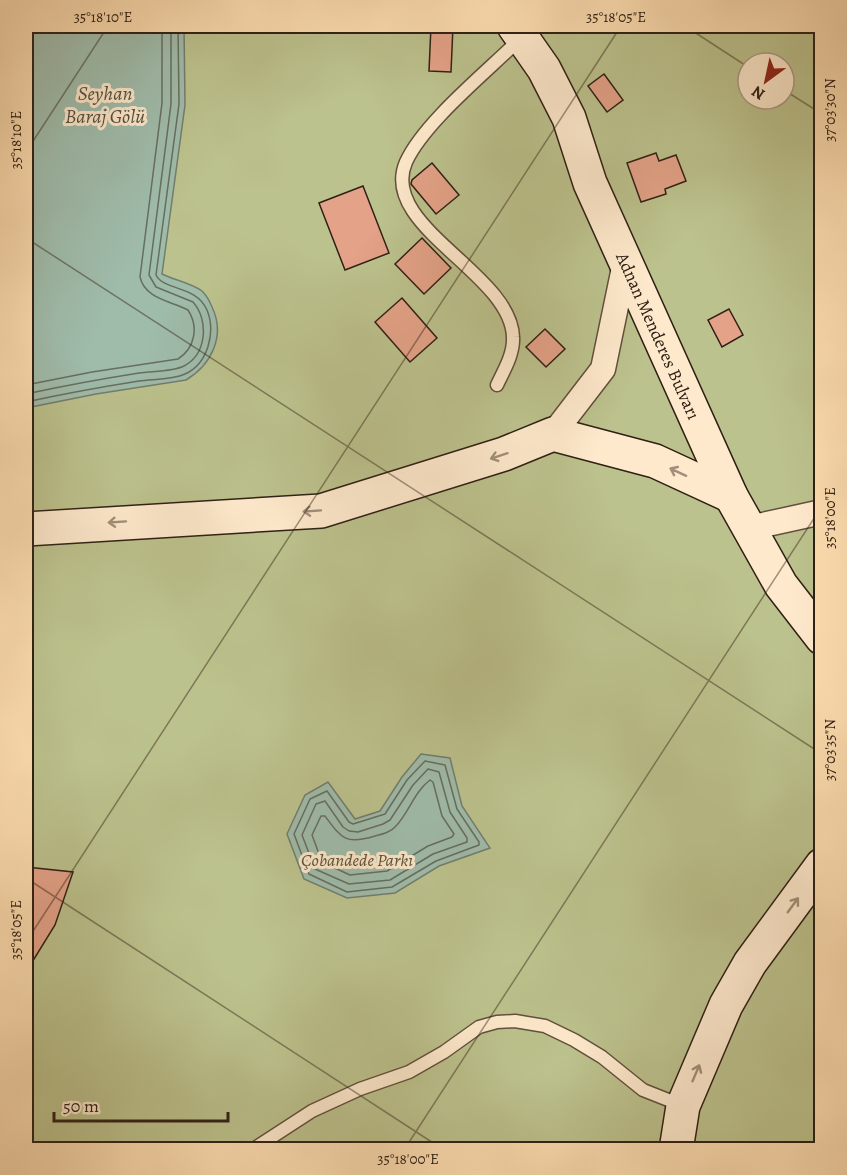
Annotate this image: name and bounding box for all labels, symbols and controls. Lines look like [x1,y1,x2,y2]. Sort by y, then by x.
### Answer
text: 35°18'10"E [74,7,132,27]
text: 35°18'05"E [586,7,646,27]
north arrow [736,51,796,111]
text: 37°03'30"N [820,78,840,142]
water label: Seyhan Baraj Gölü [65,80,145,130]
text: N [747,80,769,105]
text: 35°18'10"E [6,111,26,169]
street label: Adnan Menderes Bulvarı [610,248,706,423]
one-way arrow [489,451,508,462]
one-way arrow [669,465,687,477]
text: 35°18'00"E [820,487,840,549]
one-way arrow [302,506,322,517]
one-way arrow [108,517,128,528]
text: 37°03'35"N [820,719,840,781]
park label: Çobandede Parkı [301,848,413,872]
one-way arrow [786,897,799,913]
text: 35°18'05"E [6,900,26,960]
one-way arrow [691,1064,702,1083]
scale bar [54,1085,228,1123]
text: 50 m [63,1094,99,1118]
text: 35°18'00"E [377,1149,439,1169]

